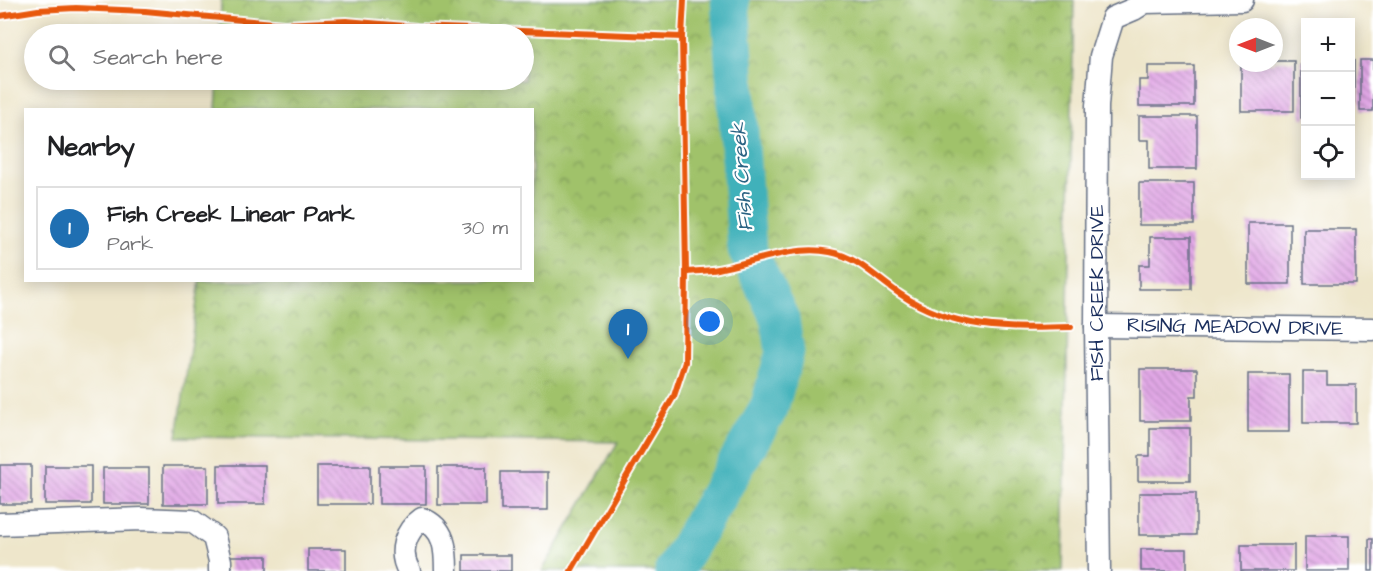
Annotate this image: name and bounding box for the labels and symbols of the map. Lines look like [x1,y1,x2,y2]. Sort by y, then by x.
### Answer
north arrow [1229,18,1283,72]
water label: Fish Creek [724,120,760,232]
street label: FISH CREEK DRIVE [1083,205,1111,381]
your location [695,307,724,336]
pin: 1 [608,310,648,359]
street label: RISING MEADOW DRIVE [1126,311,1344,343]

